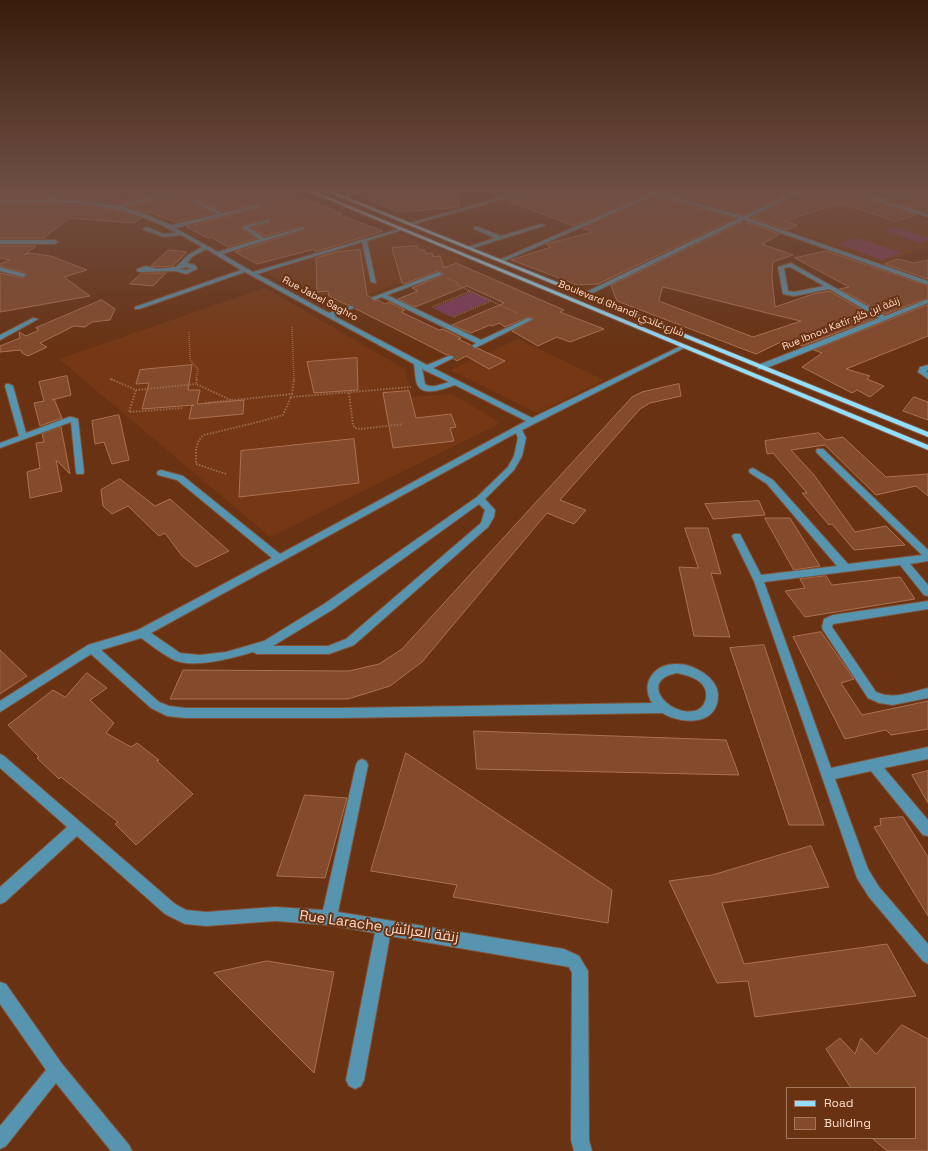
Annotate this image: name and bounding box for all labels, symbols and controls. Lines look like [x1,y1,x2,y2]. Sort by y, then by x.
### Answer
street label: Rue Jabel Saghro [280,274,360,324]
street label: Boulevard Ghandi شارع غاندي [556,278,686,340]
street label: Rue Ibnou Katir زنقة ابن كثير [780,295,902,353]
street label: Rue Larache زنقة العرائش [298,908,460,946]
legend [786,1087,916,1139]
text: Road [824,1095,853,1111]
text: Building [824,1115,871,1131]

